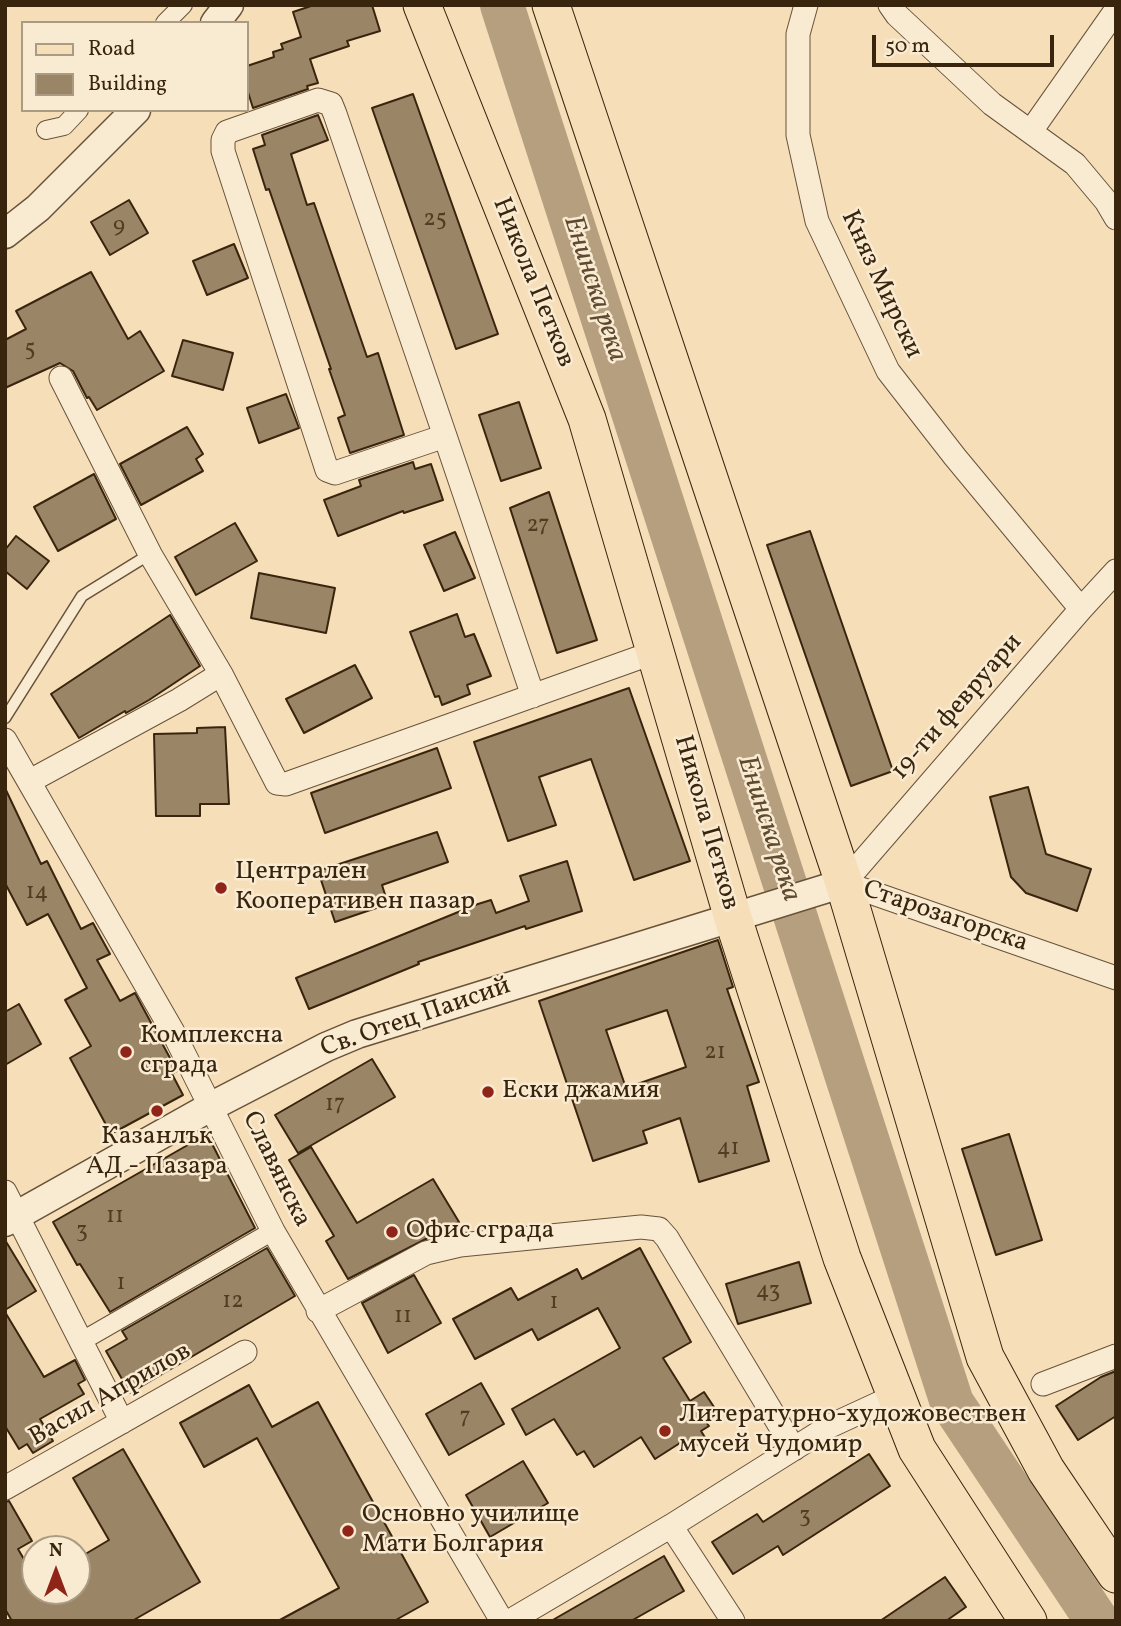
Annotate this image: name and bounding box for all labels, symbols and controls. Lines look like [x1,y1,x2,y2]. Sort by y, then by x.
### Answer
legend [21,21,248,112]
scale bar [876,21,1058,65]
text: 50 m [885,32,930,61]
text: Road [88,35,135,64]
text: Building [88,70,167,99]
street label: Никола Петков [484,194,580,372]
street label: Княз Мирски [832,206,928,364]
house number: 25 [423,207,447,235]
water label: Енинска река [554,212,632,366]
house number: 9 [113,214,125,242]
house number: 5 [24,337,36,365]
house number: 27 [527,513,549,541]
street label: 19-ти февруари [886,628,1030,788]
street label: Никола Петков [665,732,745,914]
water label: Енинска река [728,752,806,906]
place label: Централен Кооперативен пазар [235,857,475,918]
street label: Старозагорска [858,875,1032,961]
house number: 14 [26,880,48,908]
marker: Централен Кооперативен пазар [213,880,229,896]
street label: Св. Отец Паисий [317,972,515,1066]
place label: Комплексна сграда [140,1021,283,1082]
house number: 21 [704,1040,726,1068]
marker: Комплексна сграда [118,1044,134,1060]
place label: Ески джамия [502,1076,660,1108]
marker: Ески джамия [480,1084,496,1100]
house number: 17 [325,1092,345,1120]
marker: Казанлък АД - Пазара [149,1103,165,1119]
street label: Славянска [234,1107,316,1233]
place label: Казанлък АД - Пазара [86,1122,228,1184]
house number: 41 [717,1136,739,1164]
house number: 11 [106,1204,124,1232]
place label: Офис сграда [406,1216,554,1248]
house number: 3 [76,1219,88,1247]
marker: Офис сграда [384,1224,400,1240]
house number: 1 [117,1271,125,1299]
house number: 43 [756,1279,780,1307]
house number: 12 [222,1289,244,1317]
house number: 1 [550,1290,558,1318]
house number: 11 [394,1304,412,1332]
street label: Васил Априлов [25,1337,197,1455]
place label: Литературно-художовествен мусей Чудомир [679,1400,1026,1462]
house number: 7 [459,1405,471,1433]
marker: Литературно-художовествен мусей Чудомир [657,1423,673,1439]
place label: Основно училище Мати Болгария [362,1500,579,1562]
house number: 3 [799,1504,811,1532]
marker: Основно училище Мати Болгария [340,1523,356,1539]
north arrow [21,1535,91,1605]
text: N [49,1538,63,1564]

